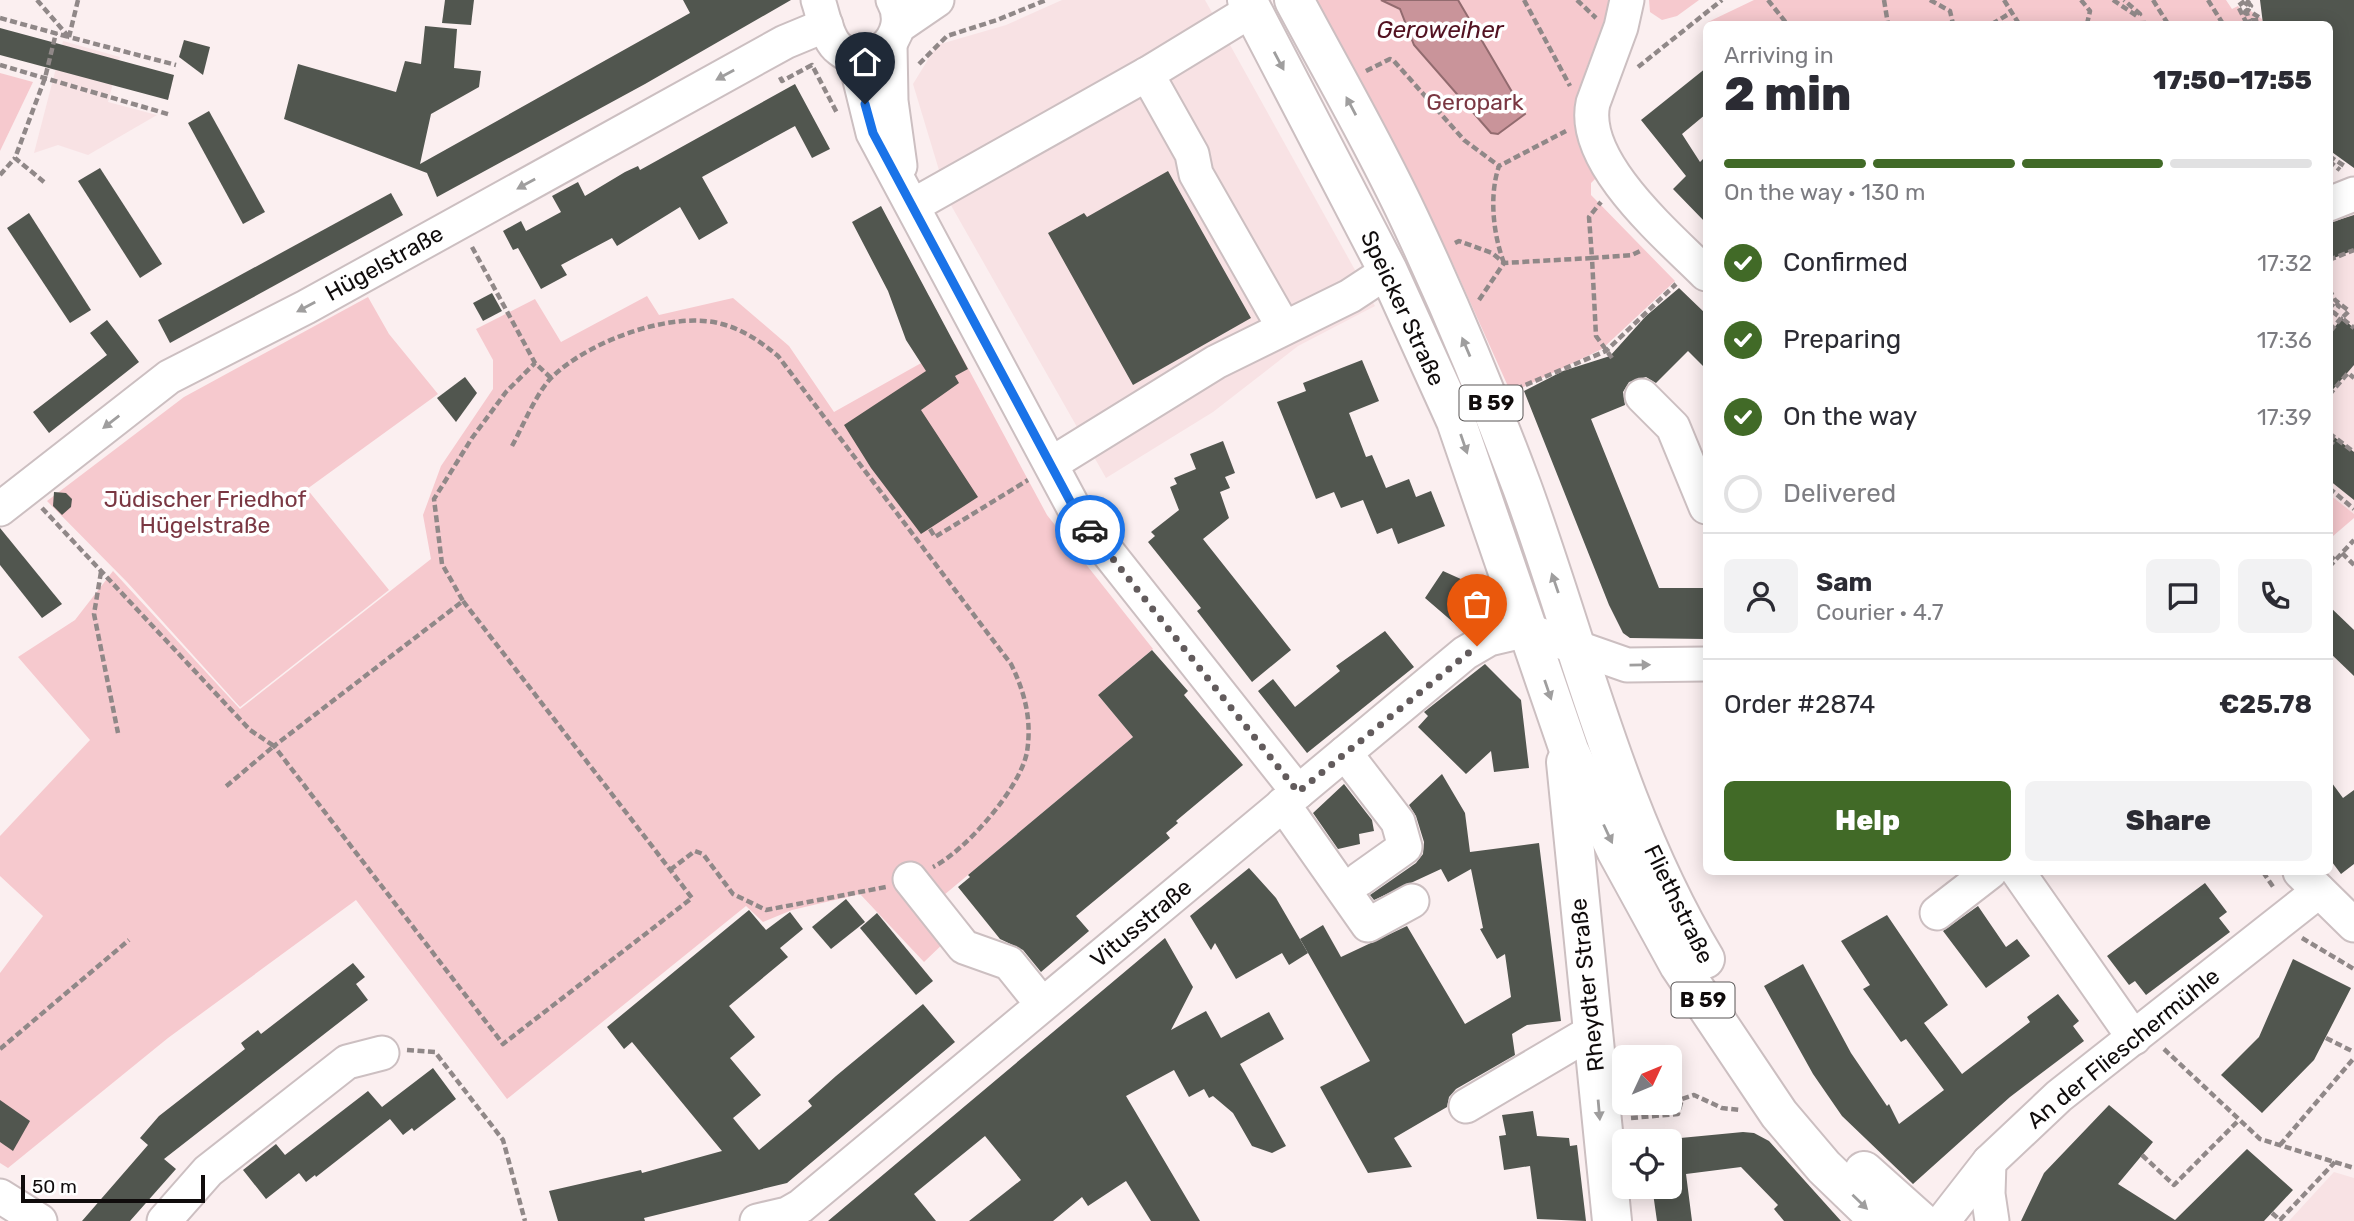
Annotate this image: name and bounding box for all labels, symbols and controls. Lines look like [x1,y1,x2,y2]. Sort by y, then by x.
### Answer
water label: Geroweiher [1376,16,1505,44]
pin [835,32,895,104]
text: Arriving in [1724,41,1834,69]
icon: home [846,43,884,81]
one-way arrow [1272,51,1284,71]
text: 17:50–17:55 [2153,65,2312,96]
text: 2 min [1724,67,1851,122]
one-way arrow [716,69,735,81]
park label: Geropark [1426,88,1524,116]
one-way arrow [1345,96,1356,116]
one-way arrow [516,178,536,190]
text: On the way · 130 m [1724,178,1925,206]
street label: Hügelstraße [320,219,448,307]
street label: Speicker Straße [1355,226,1451,390]
icon: check [1724,244,1762,282]
text: Confirmed [1783,247,1908,278]
text: 17:32 [2257,249,2312,277]
one-way arrow [296,301,316,313]
icon: check [1724,321,1762,359]
text: Preparing [1783,324,1901,355]
text: 17:36 [2257,326,2312,354]
one-way arrow [1461,337,1472,358]
road number: B 59 [1460,386,1522,420]
icon: check [1724,398,1762,436]
text: On the way [1783,401,1917,432]
text: 17:39 [2257,403,2312,431]
one-way arrow [102,414,119,429]
one-way arrow [1459,433,1470,454]
text: Delivered [1783,478,1896,509]
park label: Jüdischer Friedhof Hügelstraße [104,485,306,539]
courier [1055,495,1125,565]
icon: car [1071,511,1109,549]
button: person [1724,559,1798,633]
button: chat [2146,559,2220,633]
button: phone [2238,559,2312,633]
text: Sam [1816,567,1872,598]
one-way arrow [1549,573,1560,594]
pin [1447,574,1507,646]
icon: bag [1458,585,1496,623]
text: Courier · 4.7 [1816,598,1943,626]
one-way arrow [1630,659,1652,671]
one-way arrow [1543,679,1554,700]
text: Order #2874 [1724,689,1875,720]
text: €25.78 [2219,689,2312,720]
button: Help [1724,781,2011,861]
button: Share [2025,781,2312,861]
one-way arrow [1602,824,1614,844]
street label: Fliethstraße [1638,840,1720,968]
street label: Vitusstraße [1085,873,1197,973]
street label: Rheydter Straße [1564,897,1610,1073]
street label: An der Flieschermühle [2021,962,2225,1134]
road number: B 59 [1672,982,1734,1018]
north arrow [1612,1045,1682,1115]
map controls [1612,1045,1682,1199]
one-way arrow [1594,1099,1605,1121]
button: locate [1612,1129,1682,1199]
scale bar [21,1172,205,1204]
text: 50 m [32,1175,77,1198]
one-way arrow [1851,1193,1868,1209]

